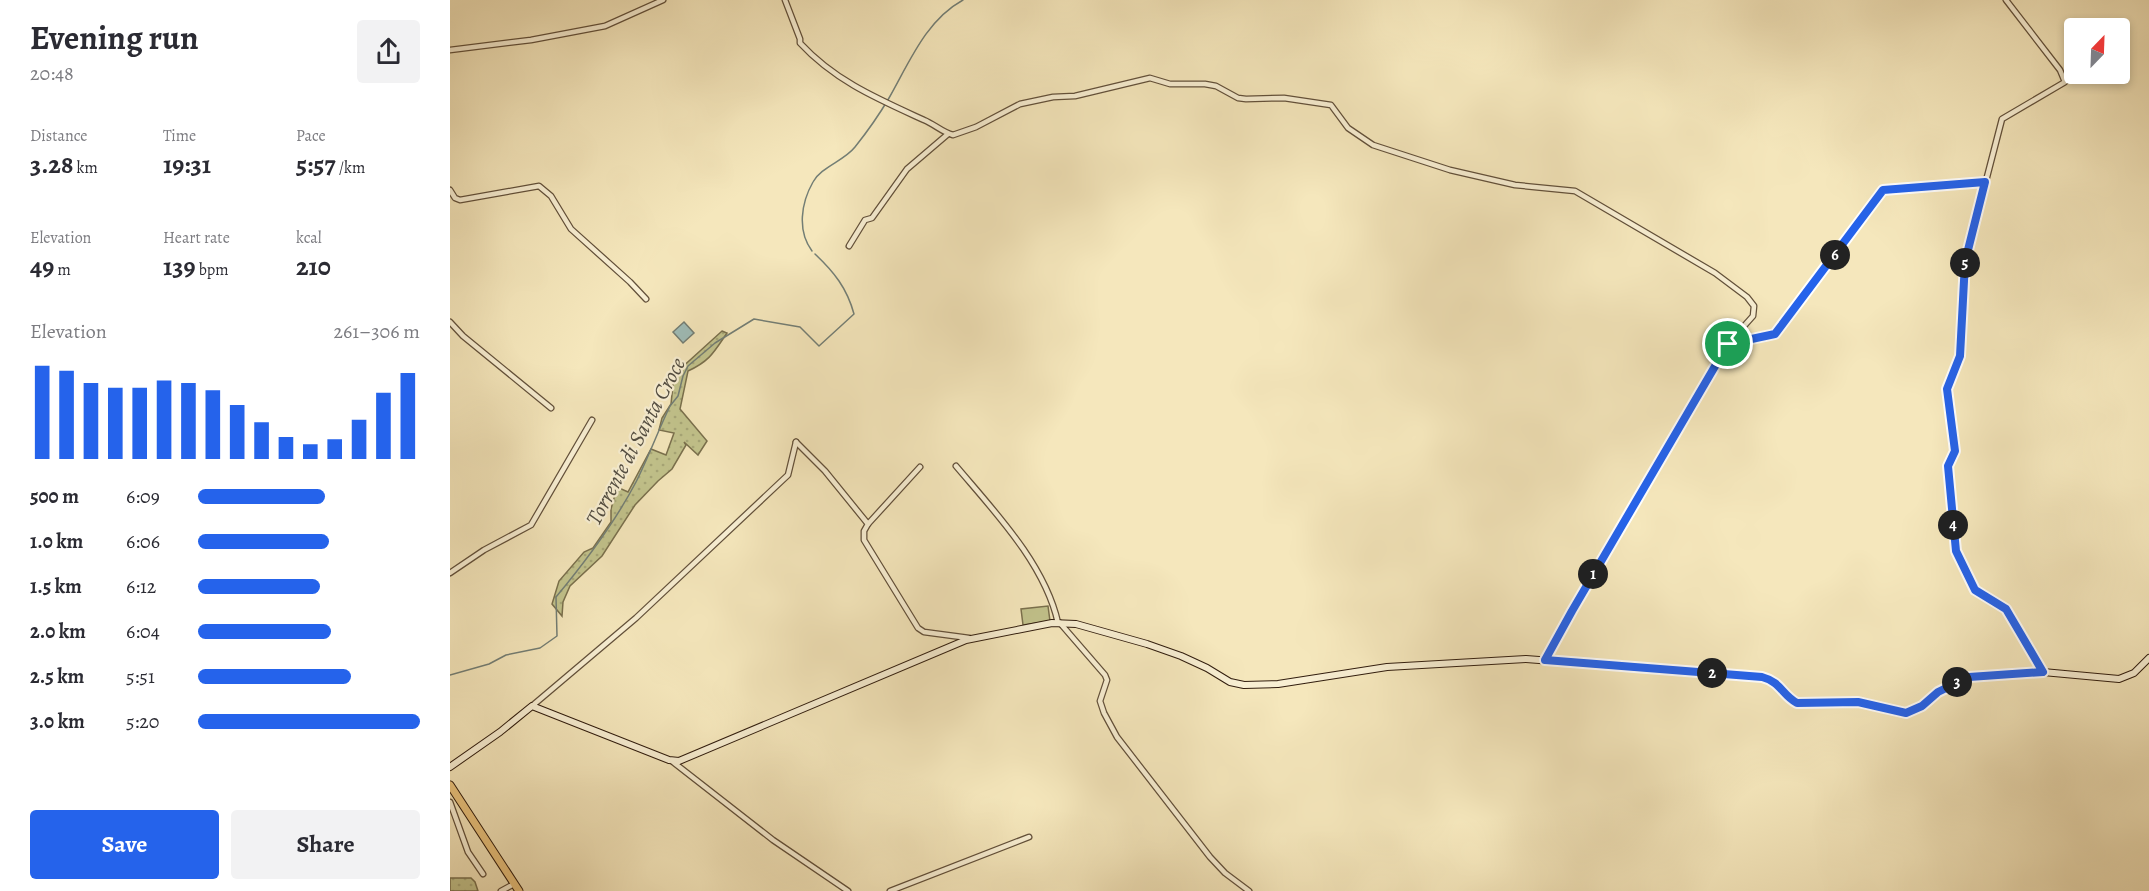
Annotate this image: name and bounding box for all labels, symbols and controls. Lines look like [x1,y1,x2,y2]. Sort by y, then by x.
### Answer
text: Evening run [30,15,199,60]
north arrow [2064,18,2130,84]
map controls [2064,18,2130,84]
button: share [357,20,420,83]
text: 20:48 [30,60,74,87]
text: Distance [30,125,87,147]
text: Time [163,125,196,147]
text: Pace [296,125,326,147]
text: 3.28 [30,147,73,182]
text: 19:31 [163,147,211,182]
text: 5:57 [296,147,336,182]
text: km [73,157,98,179]
text: /km [336,157,365,179]
text: Elevation [30,227,91,249]
text: Heart rate [163,227,230,249]
text: kcal [296,227,322,249]
pin: 6 [1820,240,1850,270]
text: 6 [1831,244,1839,266]
pin: 5 [1950,248,1980,278]
text: 49 [30,249,54,284]
text: 139 [163,249,196,284]
text: 210 [296,249,331,284]
text: 5 [1962,252,1968,274]
text: m [54,259,71,281]
text: bpm [196,259,229,281]
text: Elevation [30,318,107,345]
text: 261–306 m [333,318,420,345]
pin [1702,318,1753,369]
icon: arrive [1711,327,1744,360]
water label: Torrente di Santa Croce [579,352,693,531]
text: 500 m [30,483,79,510]
text: 6:09 [126,483,160,510]
pin: 4 [1938,510,1968,540]
text: 4 [1949,514,1957,536]
text: 1.0 km [30,528,83,555]
text: 6:06 [126,528,160,555]
pin: 1 [1578,559,1608,589]
text: 1 [1590,563,1596,585]
text: 1.5 km [30,573,82,600]
text: 6:12 [126,573,156,600]
text: 2.0 km [30,618,86,645]
text: 6:04 [126,618,160,645]
pin: 2 [1697,658,1727,688]
text: 2 [1708,662,1716,684]
text: 2.5 km [30,663,84,690]
text: 5:51 [126,663,155,690]
pin: 3 [1942,667,1972,697]
text: 3 [1954,671,1960,693]
text: 3.0 km [30,708,85,735]
text: 5:20 [126,708,160,735]
button: Save [30,810,219,879]
button: Share [231,810,420,879]

